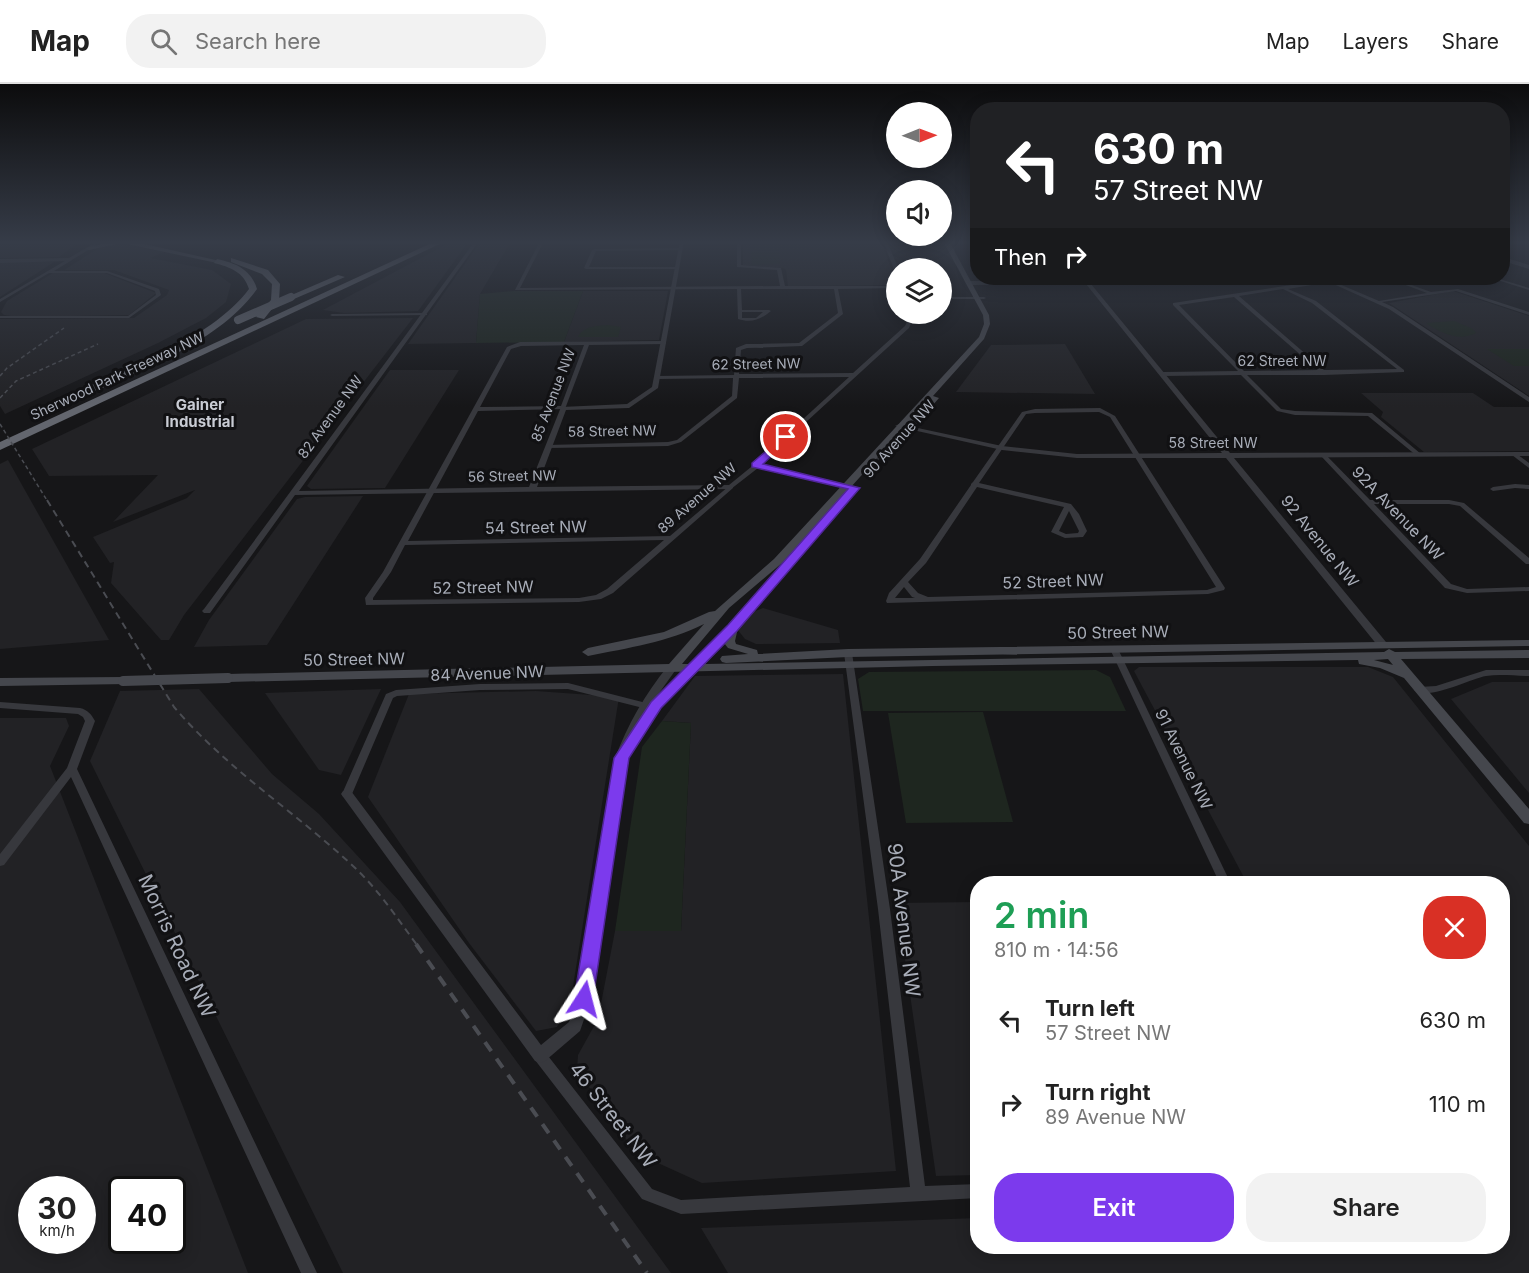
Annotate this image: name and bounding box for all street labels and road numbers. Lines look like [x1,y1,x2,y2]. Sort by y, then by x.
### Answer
street label: Sherwood Park Freeway NW [27,328,206,423]
street label: 85 Avenue NW [527,346,578,444]
street label: 62 Street NW [1238,352,1327,369]
street label: 62 Street NW [711,354,801,373]
street label: 82 Avenue NW [294,372,366,462]
street label: 90 Avenue NW [859,396,938,481]
street label: 58 Street NW [567,421,657,440]
street label: 58 Street NW [1169,434,1258,451]
street label: 89 Avenue NW [654,459,740,536]
street label: 92A Avenue NW [1348,462,1448,565]
street label: 56 Street NW [467,466,557,485]
street label: 92 Avenue NW [1277,491,1363,591]
street label: 54 Street NW [485,516,587,538]
street label: 52 Street NW [1002,569,1104,593]
street label: 52 Street NW [432,576,534,598]
street label: 50 Street NW [1067,621,1169,643]
street label: 50 Street NW [303,648,405,670]
street label: 84 Avenue NW [430,661,544,685]
street label: 91 Avenue NW [1151,705,1217,813]
street label: 90A Avenue NW [883,842,925,999]
street label: Morris Road NW [133,870,221,1022]
street label: 46 Street NW [564,1057,662,1173]

